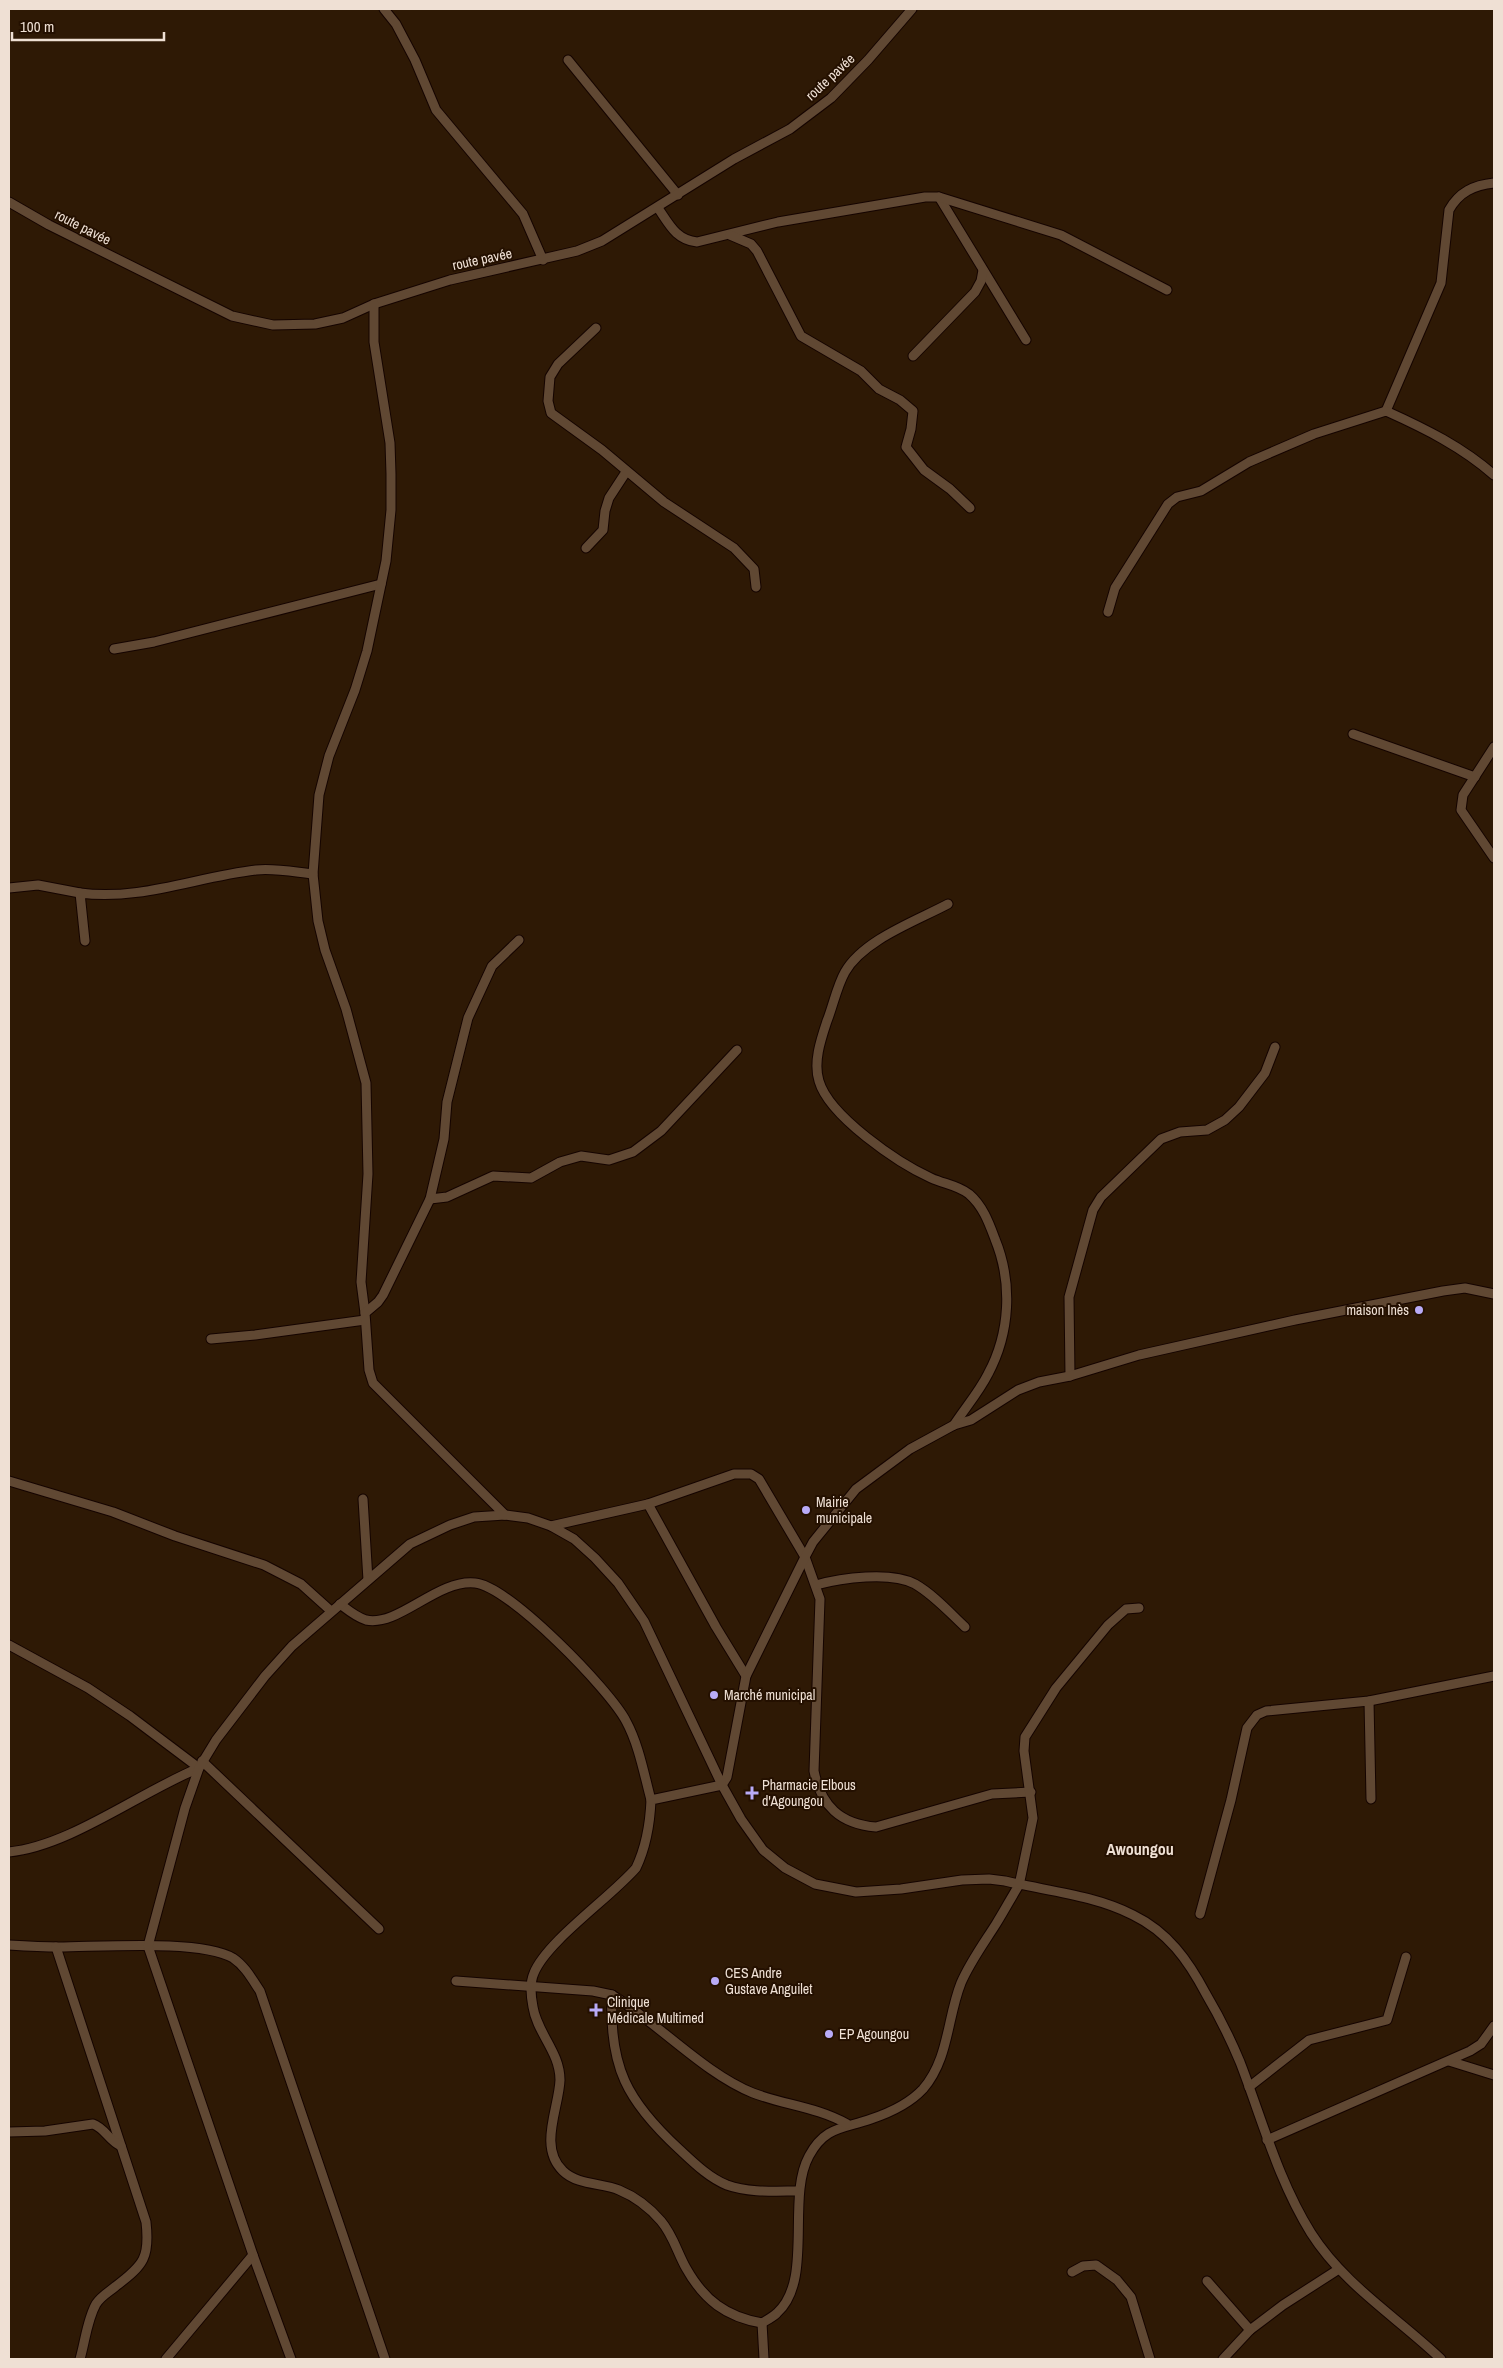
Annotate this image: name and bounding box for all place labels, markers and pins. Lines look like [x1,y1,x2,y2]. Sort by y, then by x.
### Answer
place label: maison Inès [1346,1301,1409,1319]
marker: maison Inès [1413,1304,1425,1316]
place label: Mairie municipale [816,1493,872,1527]
marker: Mairie municipale [800,1504,812,1516]
place label: Marché municipal [724,1686,815,1704]
marker: Marché municipal [708,1689,720,1701]
place label: Pharmacie Elbous d'Agoungou [762,1776,856,1810]
marker: Pharmacie Elbous d'Agoungou [746,1787,758,1799]
place label: CES Andre Gustave Anguilet [725,1964,812,1998]
marker: CES Andre Gustave Anguilet [709,1975,721,1987]
place label: Clinique Médicale Multimed [607,1993,704,2027]
marker: Clinique Médicale Multimed [589,2003,603,2017]
place label: EP Agoungou [839,2025,909,2043]
marker: EP Agoungou [823,2028,835,2040]

